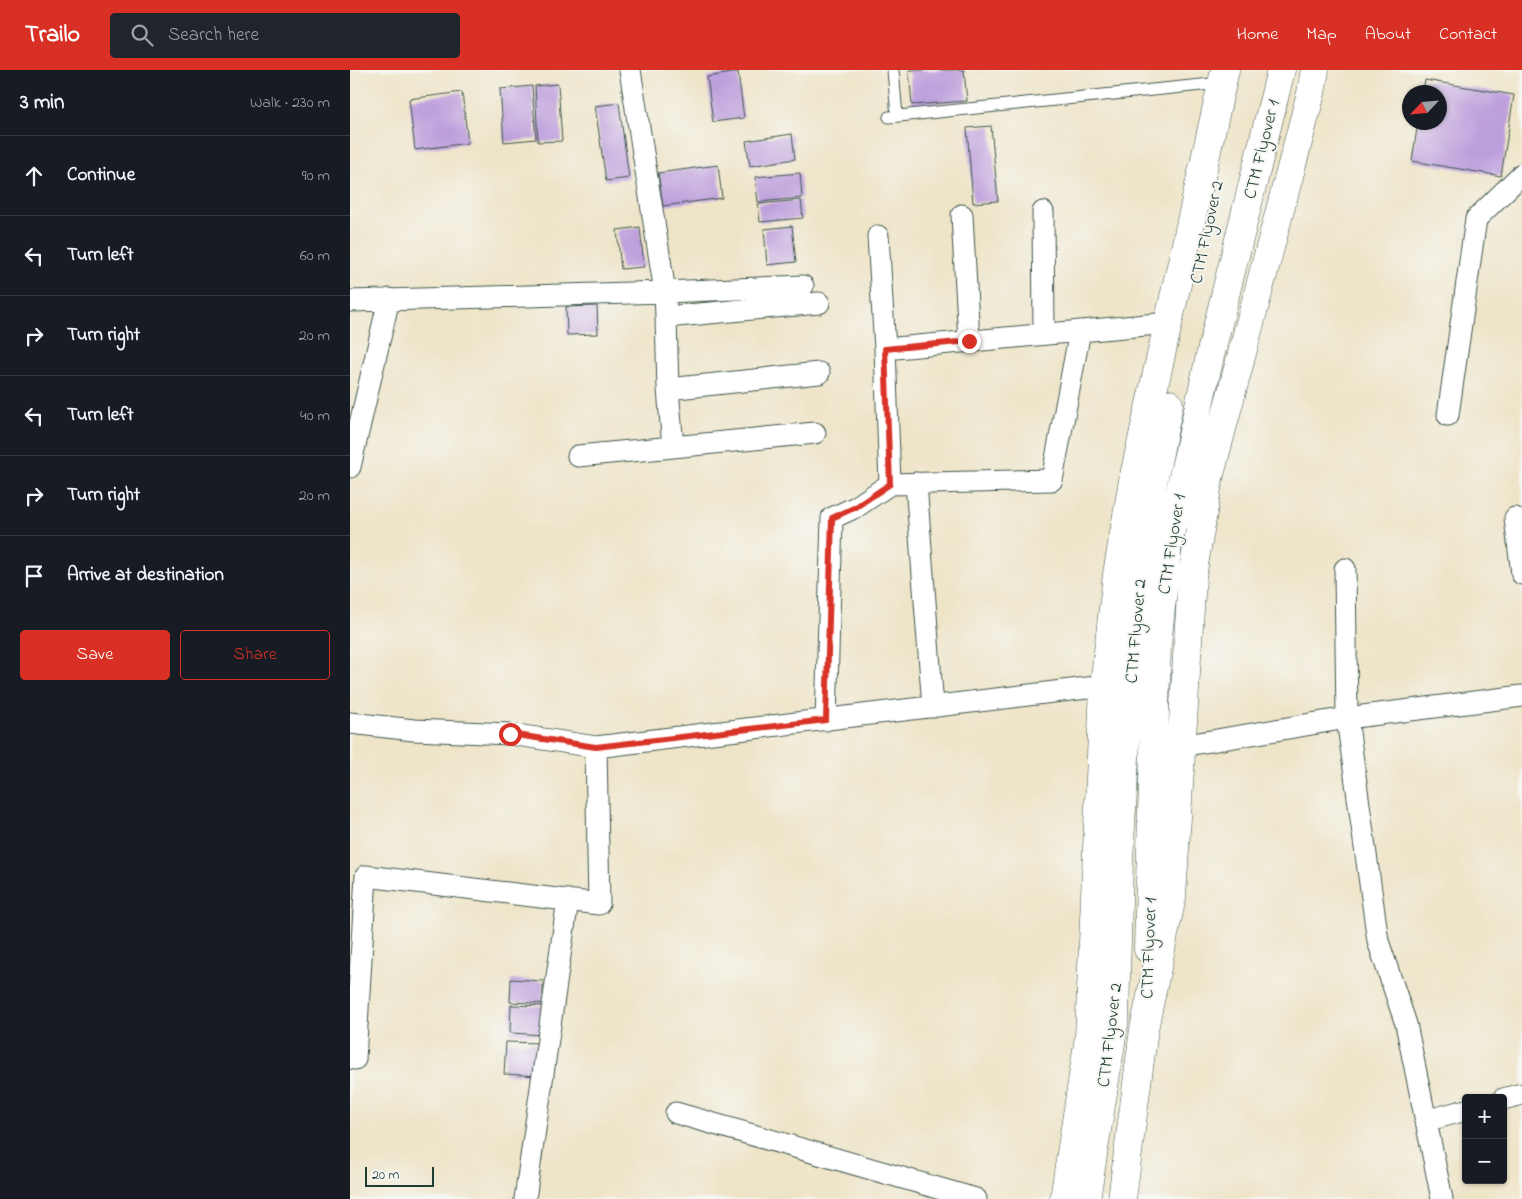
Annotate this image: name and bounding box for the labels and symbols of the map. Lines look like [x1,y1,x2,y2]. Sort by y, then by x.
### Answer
north arrow [1402,85,1447,130]
street label: CTM Flyover 1 [1238,97,1288,202]
street label: CTM Flyover 2 [1184,178,1232,286]
route end [958,330,981,353]
street label: CTM Flyover 1 [1152,492,1194,597]
street label: CTM Flyover 2 [1119,578,1155,685]
route start [499,723,522,746]
street label: CTM Flyover 1 [1135,897,1165,999]
street label: CTM Flyover 2 [1092,982,1130,1089]
scale bar [365,1164,434,1187]

